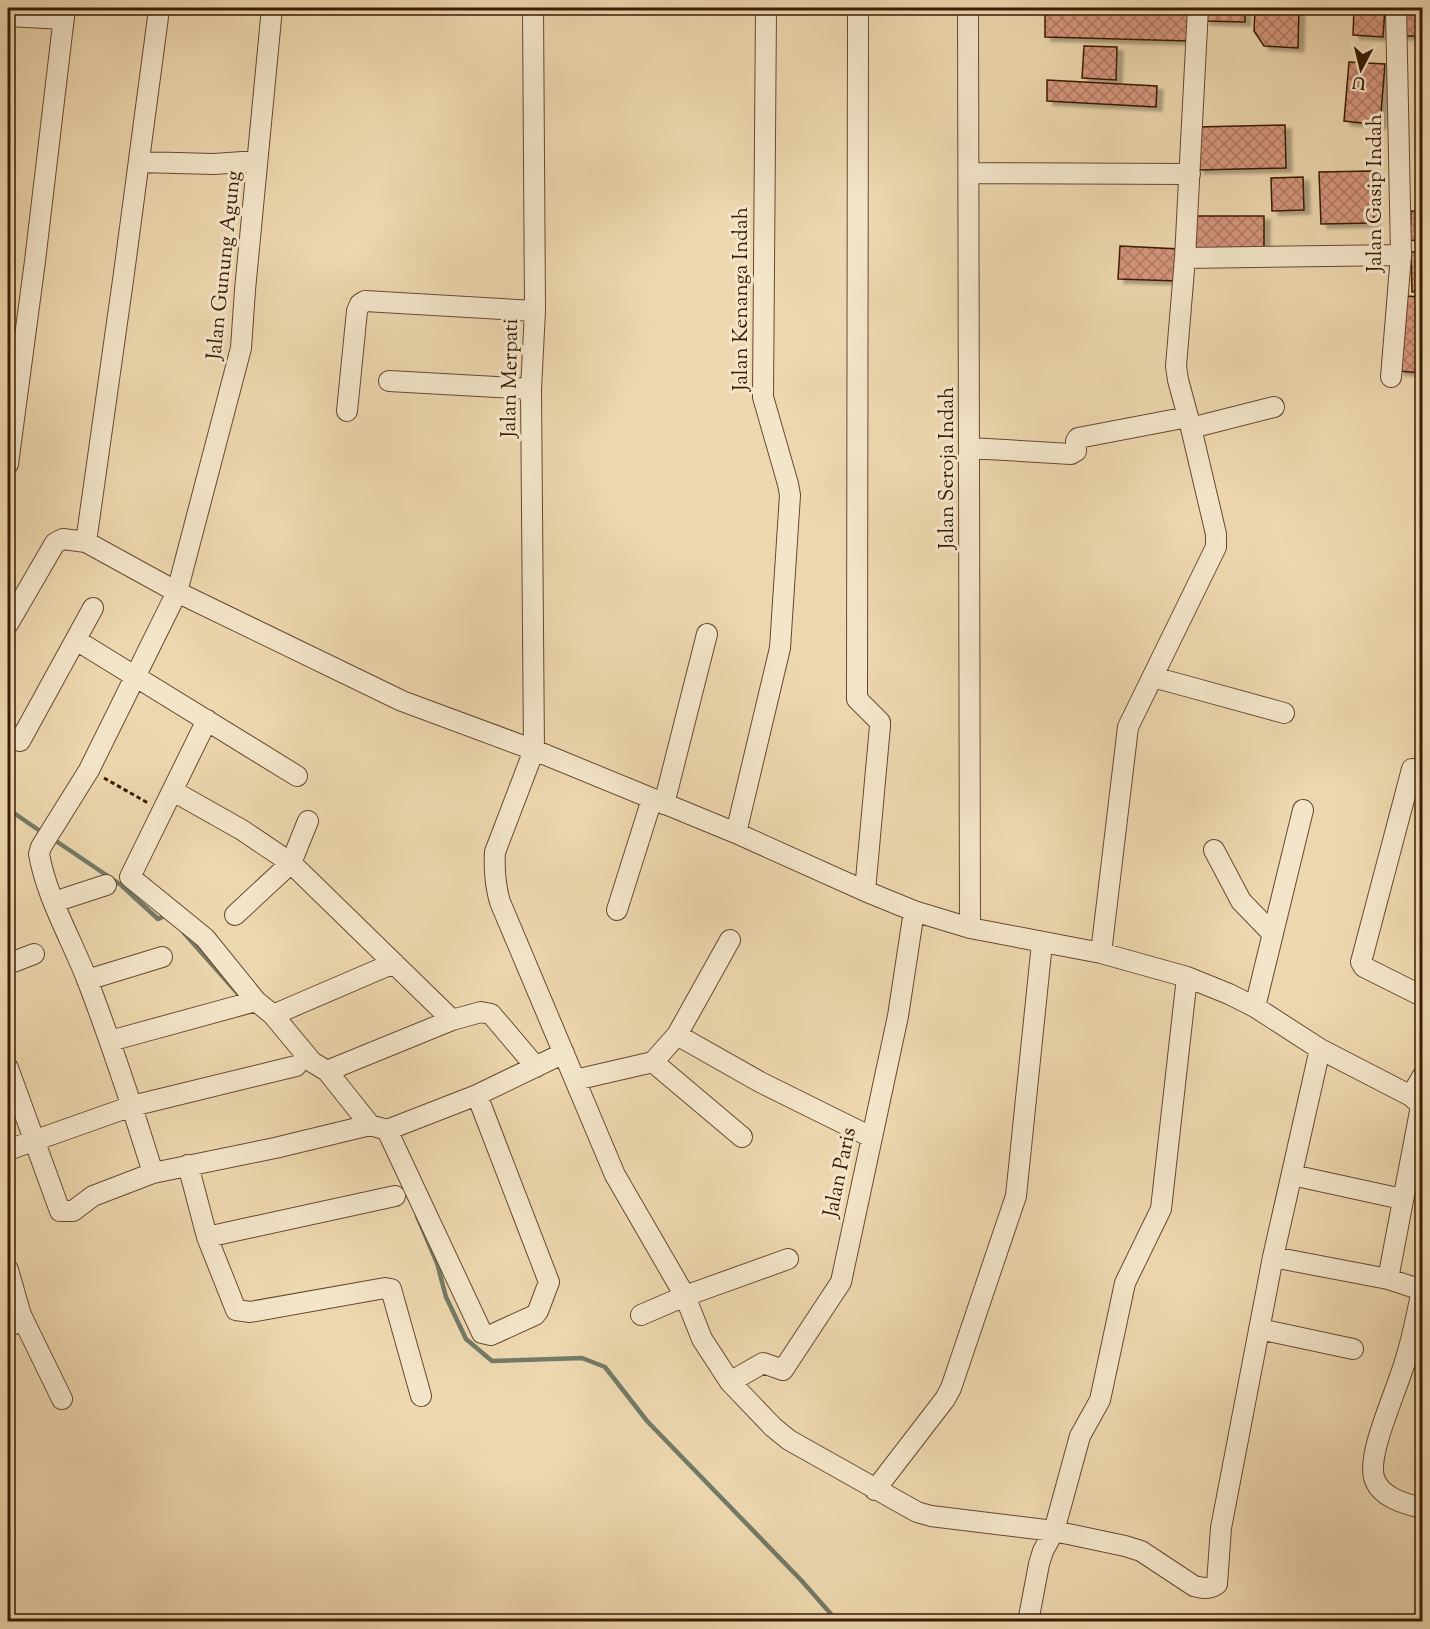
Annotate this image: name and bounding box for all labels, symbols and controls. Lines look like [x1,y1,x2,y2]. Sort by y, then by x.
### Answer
north arrow [1331,39,1391,99]
text: U [1351,69,1367,94]
street label: Jalan Gasip Indah [1361,114,1391,273]
street label: Jalan Gunung Agung [200,169,250,362]
street label: Jalan Kenanga Indah [727,207,757,392]
street label: Jalan Merpati [495,318,527,439]
street label: Jalan Seroja Indah [933,387,963,550]
street label: Jalan Paris [817,1125,865,1221]

